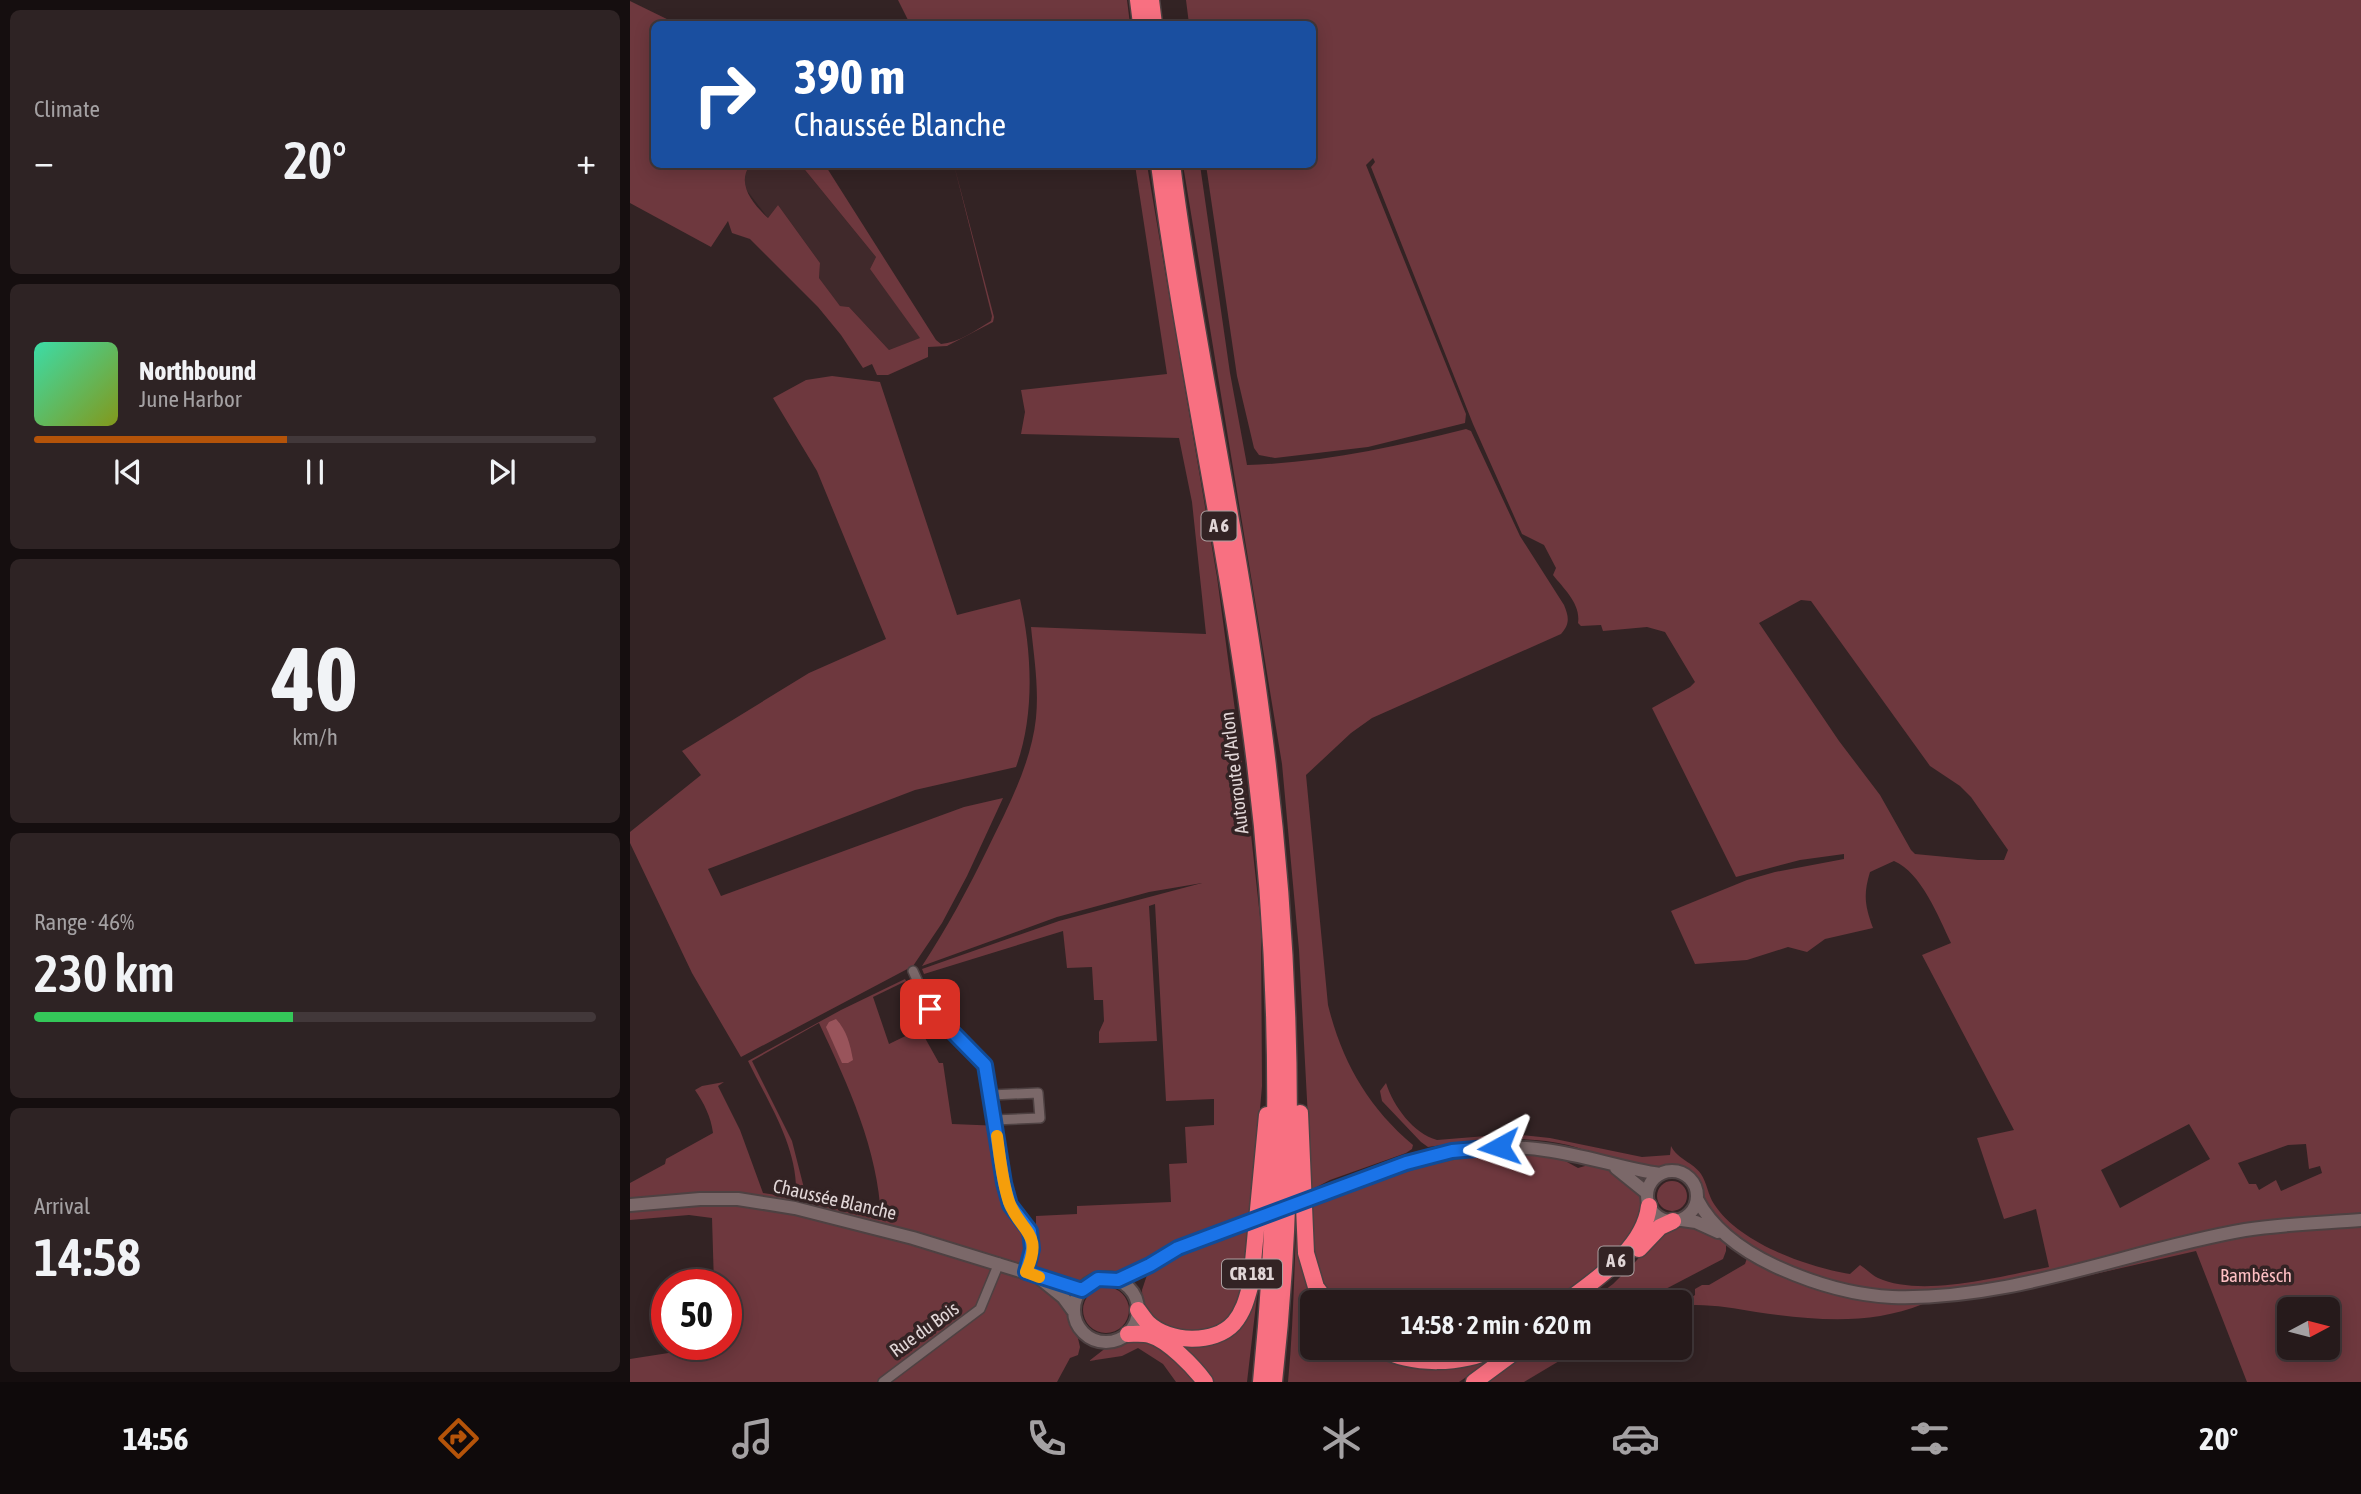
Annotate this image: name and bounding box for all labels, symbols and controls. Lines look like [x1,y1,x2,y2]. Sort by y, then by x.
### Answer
text: 390 m [794,48,905,104]
icon: right [679,49,770,140]
text: Climate [34,96,100,122]
text: Chaussée Blanche [794,106,1006,143]
text: 20° [283,130,347,190]
text: − [34,139,54,182]
text: + [576,139,596,182]
text: Northbound [139,356,256,386]
text: June Harbor [139,386,242,412]
icon: previous [109,453,147,491]
icon: pause [296,453,334,491]
icon: next [483,453,521,491]
road number: A 6 [1202,512,1236,540]
text: 40 [272,626,358,730]
street label: Autoroute d'Arlon [1216,711,1252,835]
text: km/h [292,724,338,750]
text: Range · 46% [34,909,134,935]
text: 230 km [34,943,175,1003]
pin [900,979,960,1039]
icon: arrive [911,990,949,1028]
position arrow [1462,1110,1536,1184]
street label: Chaussée Blanche [771,1174,899,1224]
text: Arrival [34,1193,90,1219]
text: 14:58 [34,1227,141,1287]
road number: A 6 [1598,1246,1634,1276]
road number: CR 181 [1222,1260,1282,1288]
park label: Bambësch [2220,1264,2292,1286]
speed limit sign: 50 [651,1269,742,1360]
street label: Rue du Bois [885,1297,963,1361]
north arrow [2277,1297,2340,1360]
map controls [2277,1297,2340,1360]
text: 14:58 · 2 min · 620 m [1401,1310,1591,1340]
icon: directions [434,1414,483,1463]
icon: music [728,1414,777,1463]
icon: phone [1022,1414,1071,1463]
icon: climate [1317,1414,1366,1463]
icon: car [1611,1414,1660,1463]
icon: filters [1905,1414,1954,1463]
text: 14:56 [123,1420,188,1457]
text: 20° [2199,1420,2238,1457]

